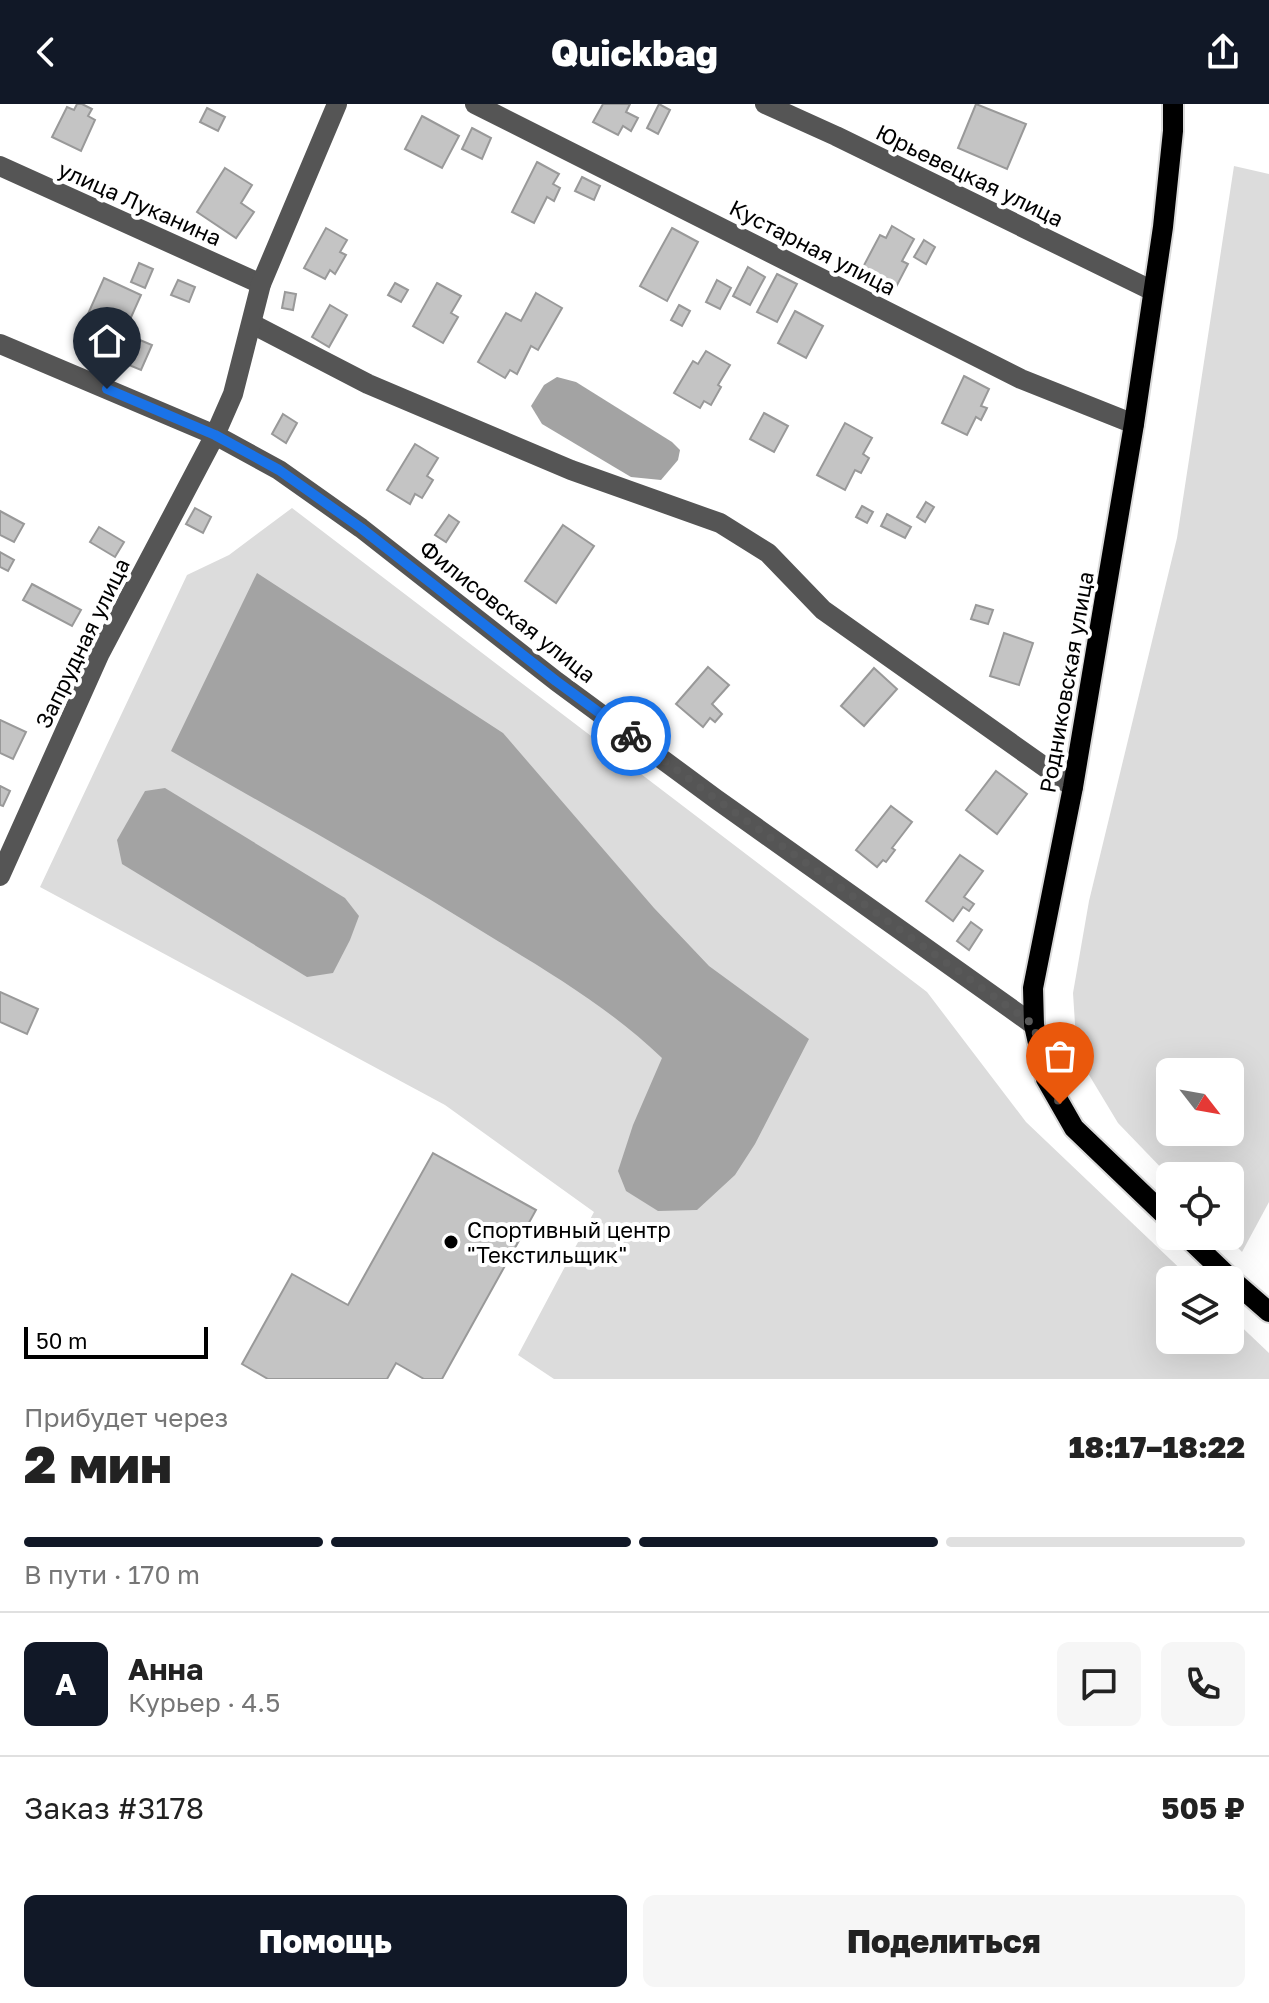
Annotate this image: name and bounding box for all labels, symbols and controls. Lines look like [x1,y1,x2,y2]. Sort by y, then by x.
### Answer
icon: back [24,30,68,74]
icon: share [1201,30,1245,74]
text: Quickbag [551,31,718,74]
street label: Юрьевецкая улица [872,118,1068,232]
street label: улица Луканина [54,155,226,251]
street label: Кустарная улица [725,193,901,301]
pin [73,307,141,389]
icon: home [85,319,129,363]
street label: Филисовская улица [415,534,601,688]
street label: Запрудная улица [29,553,135,733]
street label: Родниковская улица [1033,569,1099,795]
courier [591,696,671,776]
icon: bike [609,714,653,758]
pin [1026,1022,1094,1104]
icon: bag [1038,1034,1082,1078]
north arrow [1156,1058,1244,1146]
map controls [1156,1058,1244,1354]
button: locate [1156,1162,1244,1250]
place label: Спортивный центр "Текстильщик" [467,1216,671,1268]
marker: Спортивный центр "Текстильщик" [442,1233,460,1251]
button: layers [1156,1266,1244,1354]
scale bar [24,1323,208,1359]
text: 50 m [36,1327,87,1354]
text: Прибудет через [24,1402,228,1433]
text: 18:17–18:22 [1069,1429,1245,1465]
text: 2 мин [24,1432,172,1494]
text: В пути · 170 m [24,1559,200,1590]
button: chat [1057,1642,1141,1726]
button: phone [1161,1642,1245,1726]
text: Анна [128,1651,203,1687]
text: А [55,1666,77,1702]
text: Курьер · 4.5 [128,1687,280,1718]
text: Заказ #3178 [24,1790,204,1826]
text: 505 ₽ [1161,1790,1245,1826]
button: Помощь [24,1895,627,1987]
button: Поделиться [643,1895,1245,1987]

